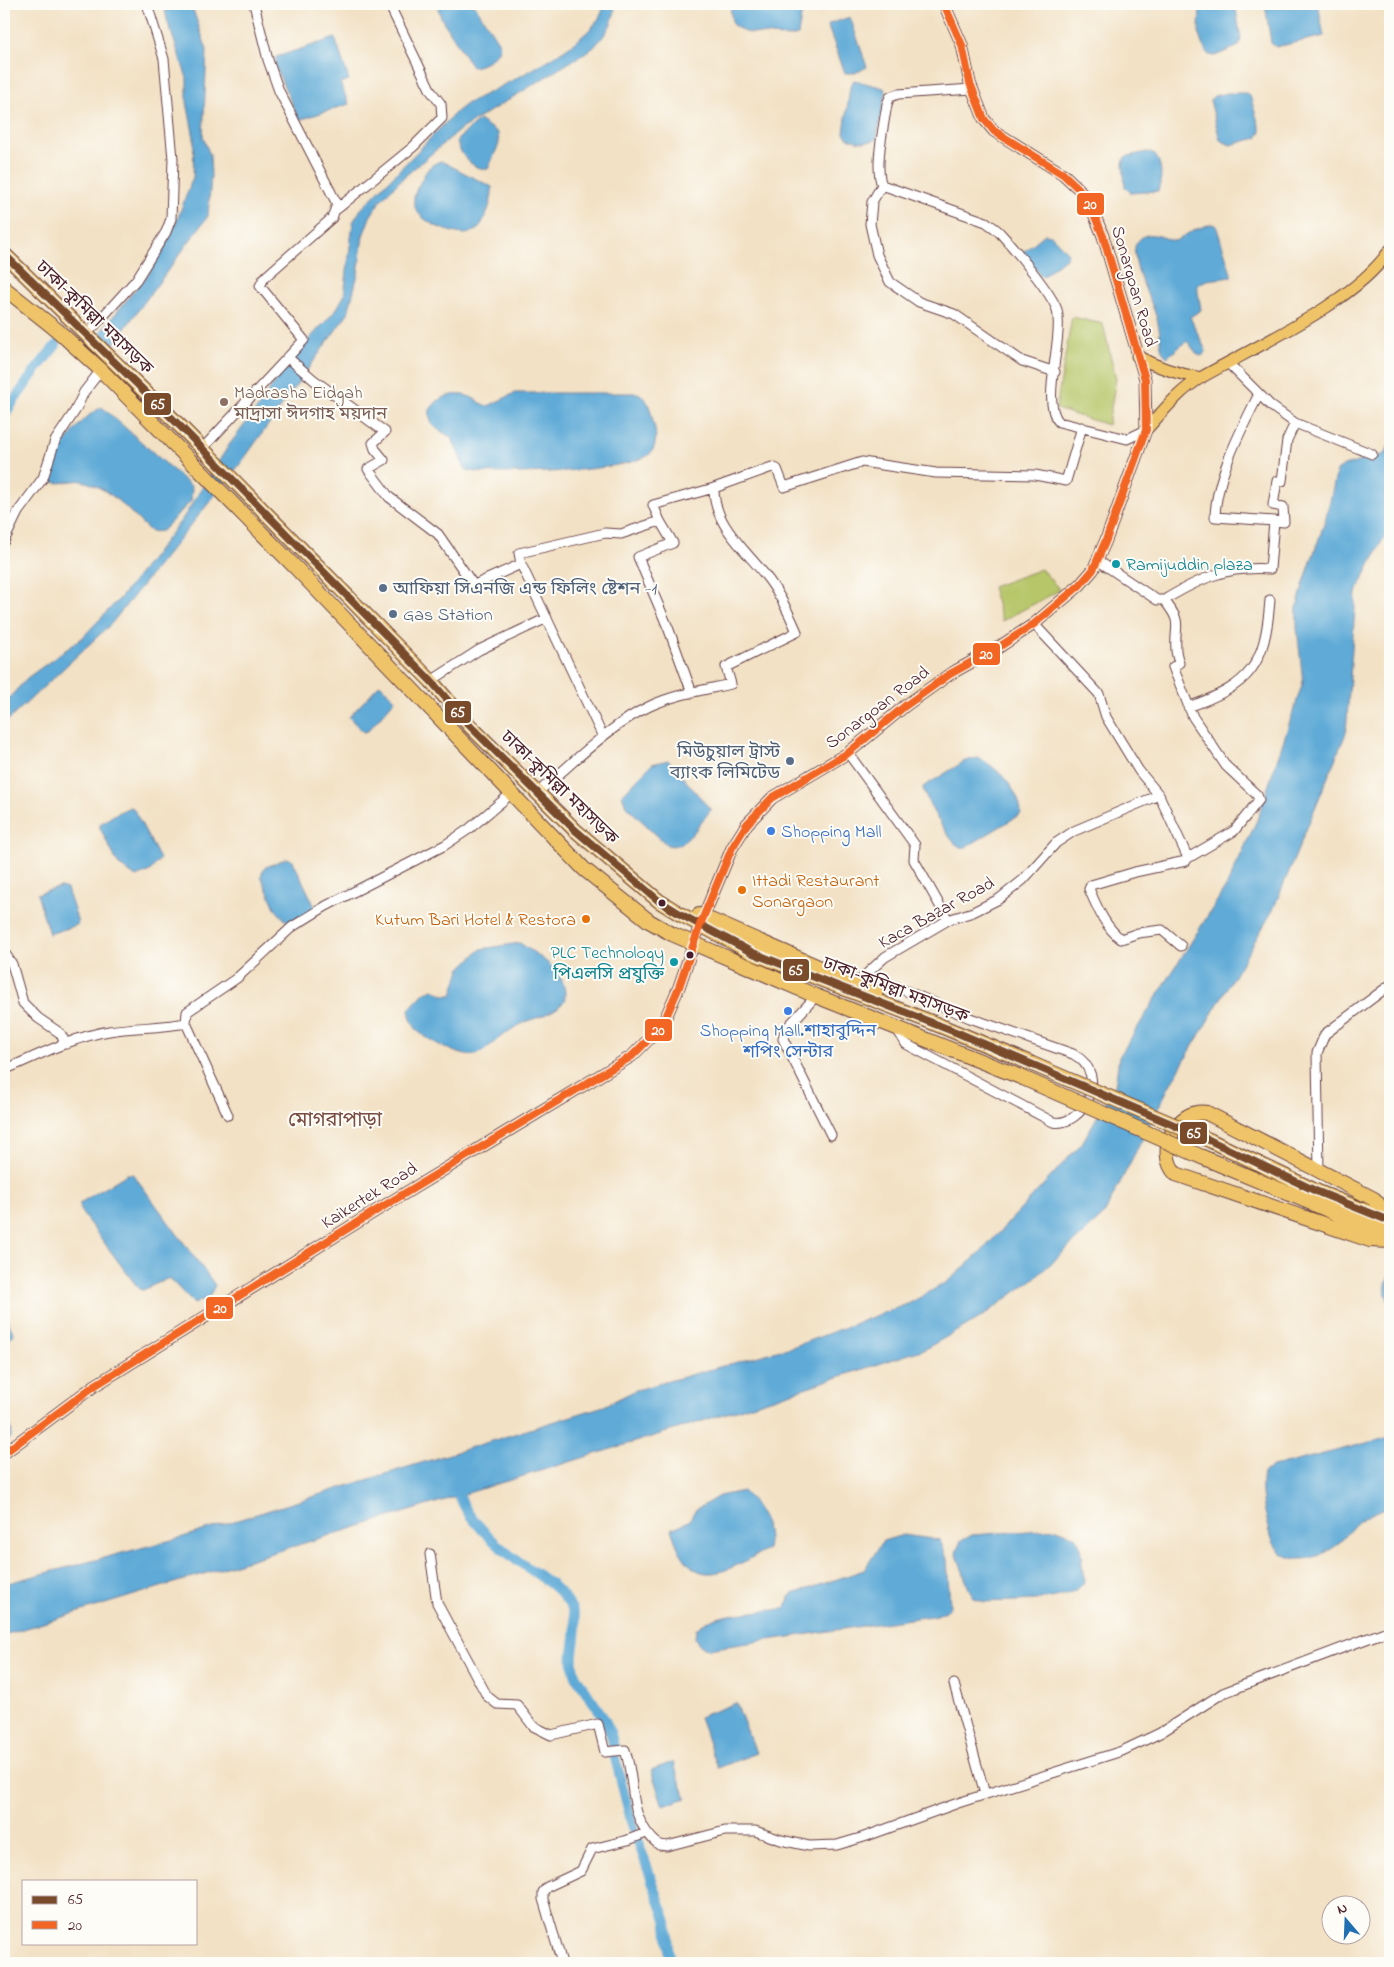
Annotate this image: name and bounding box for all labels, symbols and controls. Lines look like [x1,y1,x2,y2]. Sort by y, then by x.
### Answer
line badge: 20 [1076,192,1105,216]
text: 20 [1082,195,1097,216]
street label: Sonargoan Road [1102,223,1163,350]
street label: ঢাকা–কুমিল্লা মহাসড়ক [28,255,159,382]
place label: Madrasha Eidgah মাদ্রাসা ঈদগাহ ময়দান [233,381,388,428]
line badge: 65 [143,392,172,416]
text: 65 [150,395,165,416]
marker: Madrasha Eidgah মাদ্রাসা ঈদগাহ ময়দান [218,396,230,408]
place label: Ramijuddin plaza [1126,553,1253,579]
marker: Ramijuddin plaza [1110,558,1122,570]
place label: আফিয়া সিএনজি এন্ড ফিলিং ষ্টেশন -1 [392,577,658,603]
marker: আফিয়া সিএনজি এন্ড ফিলিং ষ্টেশন -1 [377,582,389,594]
place label: Gas Station [403,603,493,629]
marker: Gas Station [387,608,399,620]
line badge: 20 [972,642,1001,666]
text: 20 [978,645,993,666]
street label: Sonargoan Road [821,661,936,757]
line badge: 65 [444,700,472,724]
text: 65 [450,703,465,724]
street label: ঢাকা–কুমিল্লা মহাসড়ক [493,725,624,852]
place label: মিউচুয়াল ট্রাস্ট ব্যাংক লিমিটেড [669,740,781,787]
marker: মিউচুয়াল ট্রাস্ট ব্যাংক লিমিটেড [784,755,796,767]
place label: Shopping Mall [781,820,881,847]
marker: Shopping Mall [765,825,777,837]
place label: Ittadi Restaurant Sonargaon [752,869,879,917]
street label: Kaca Bazar Road [874,871,1000,956]
marker: Ittadi Restaurant Sonargaon [736,884,748,896]
unlabelled marker [657,898,667,908]
place label: Kutum Bari Hotel & Restora [375,908,576,934]
marker: Kutum Bari Hotel & Restora [580,913,592,925]
place label: PLC Technology পিএলসি প্রযুক্তি [551,941,664,988]
unlabelled marker [685,950,695,960]
street label: ঢাকা–কুমিল্লা মহাসড়ক [817,951,973,1031]
marker: PLC Technology পিএলসি প্রযুক্তি [668,956,680,968]
line badge: 65 [782,958,810,982]
text: 65 [788,961,803,982]
marker: Shopping Mall.শাহাবুদ্দিন শপিং সেন্টার [782,1005,794,1017]
line badge: 20 [644,1018,673,1042]
place label: Shopping Mall.শাহাবুদ্দিন শপিং সেন্টার [700,1019,877,1066]
text: 20 [650,1021,665,1042]
district label: মোগরাপাড়া [288,1107,383,1136]
line badge: 65 [1179,1121,1208,1145]
text: 65 [1186,1124,1201,1145]
street label: Kaikertek Road [317,1157,423,1237]
line badge: 20 [205,1296,234,1320]
text: 20 [212,1299,227,1320]
legend [22,1880,198,1944]
text: 65 [68,1889,84,1911]
north arrow [1322,1894,1372,1944]
text: N [1334,1898,1350,1921]
text: 20 [68,1915,82,1937]

